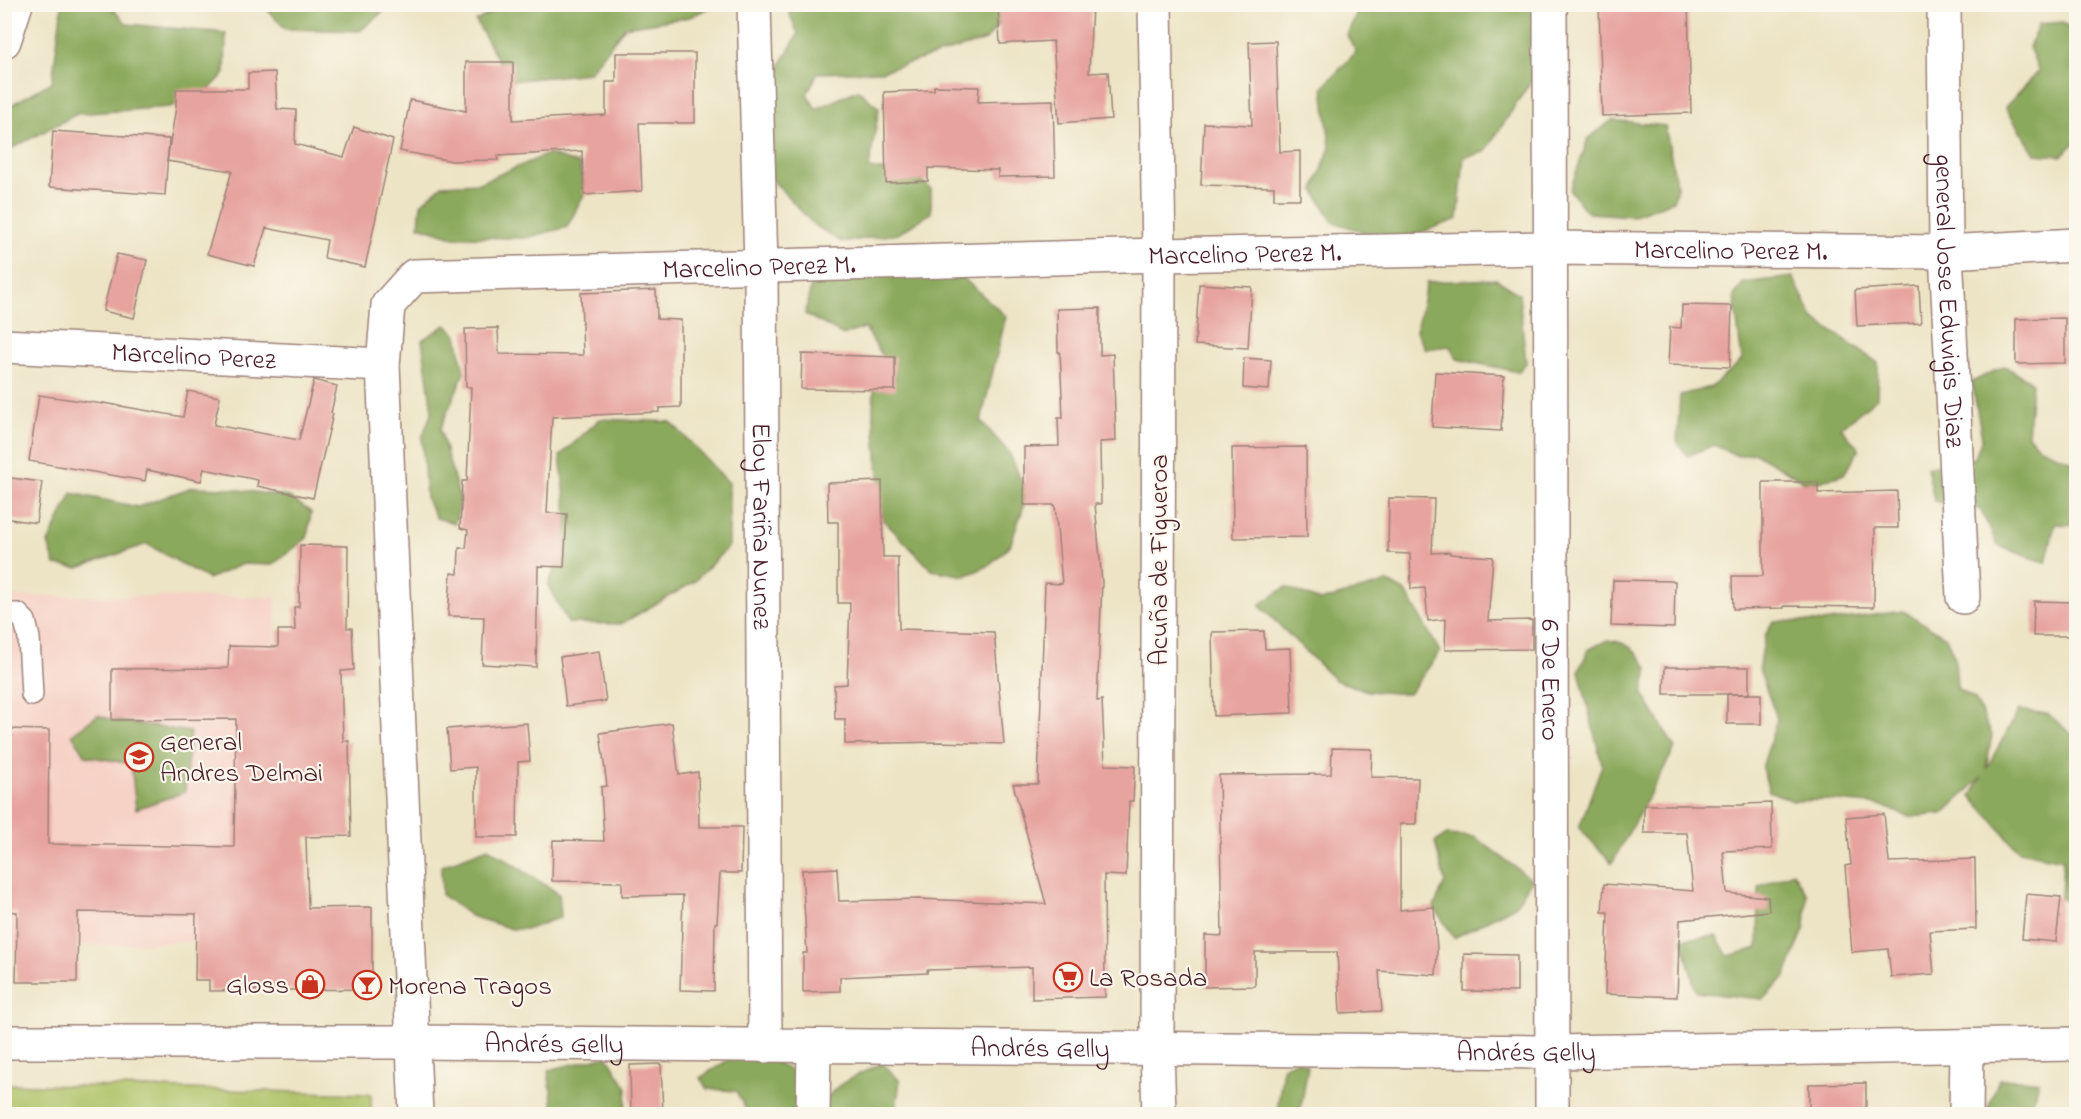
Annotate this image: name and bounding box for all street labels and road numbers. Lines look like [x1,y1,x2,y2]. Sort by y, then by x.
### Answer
street label: general Jose Eduvigis Diaz [1923,153,1973,450]
street label: Marcelino Perez M. [1634,232,1828,273]
street label: Marcelino Perez M. [1148,235,1342,277]
street label: Marcelino Perez M. [662,247,856,291]
street label: Marcelino Perez [110,334,278,382]
street label: Eloy Fariña Nunez [740,422,780,630]
street label: Acuña de Figueroa [1141,454,1180,666]
street label: 6 De Enero [1529,619,1568,741]
street label: Andrés Gelly [484,1026,624,1066]
street label: Andrés Gelly [970,1030,1110,1070]
street label: Andrés Gelly [1456,1034,1596,1074]

